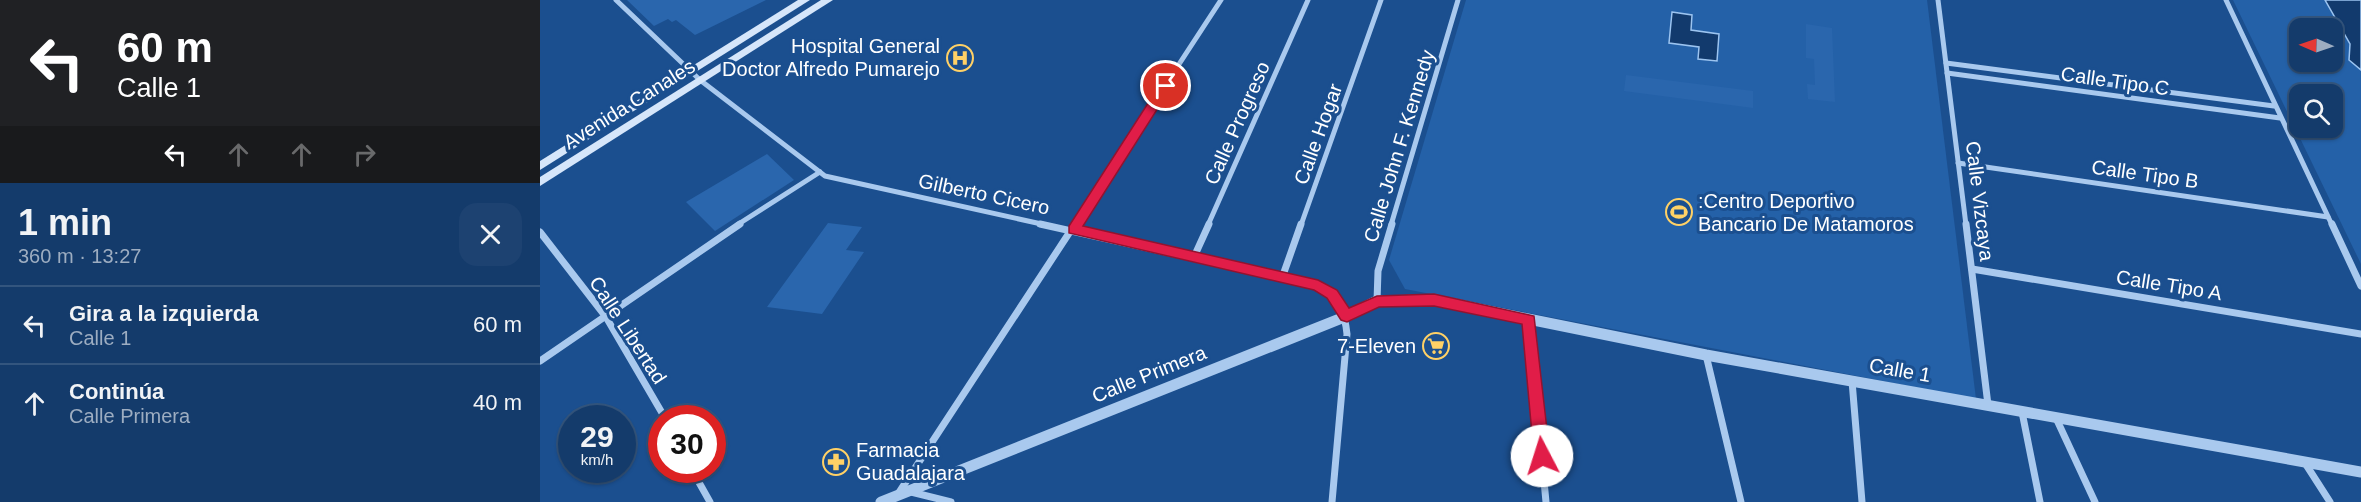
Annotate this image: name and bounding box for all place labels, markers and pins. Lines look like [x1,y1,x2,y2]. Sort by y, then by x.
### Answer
place label: Hospital General Doctor Alfredo Pumarejo [722,35,940,80]
hospital icon: Hospital General Doctor Alfredo Pumarejo [945,43,975,73]
pin [1140,60,1191,111]
place label: :Centro Deportivo Bancario De Matamoros [1698,190,1914,235]
sports icon: :Centro Deportivo Bancario De Matamoros [1664,197,1694,227]
supermarket icon: 7-Eleven [1421,331,1451,361]
place label: 7-Eleven [1337,335,1416,357]
place label: Farmacia Guadalajara [856,439,966,484]
pharmacy icon: Farmacia Guadalajara [821,447,851,477]

